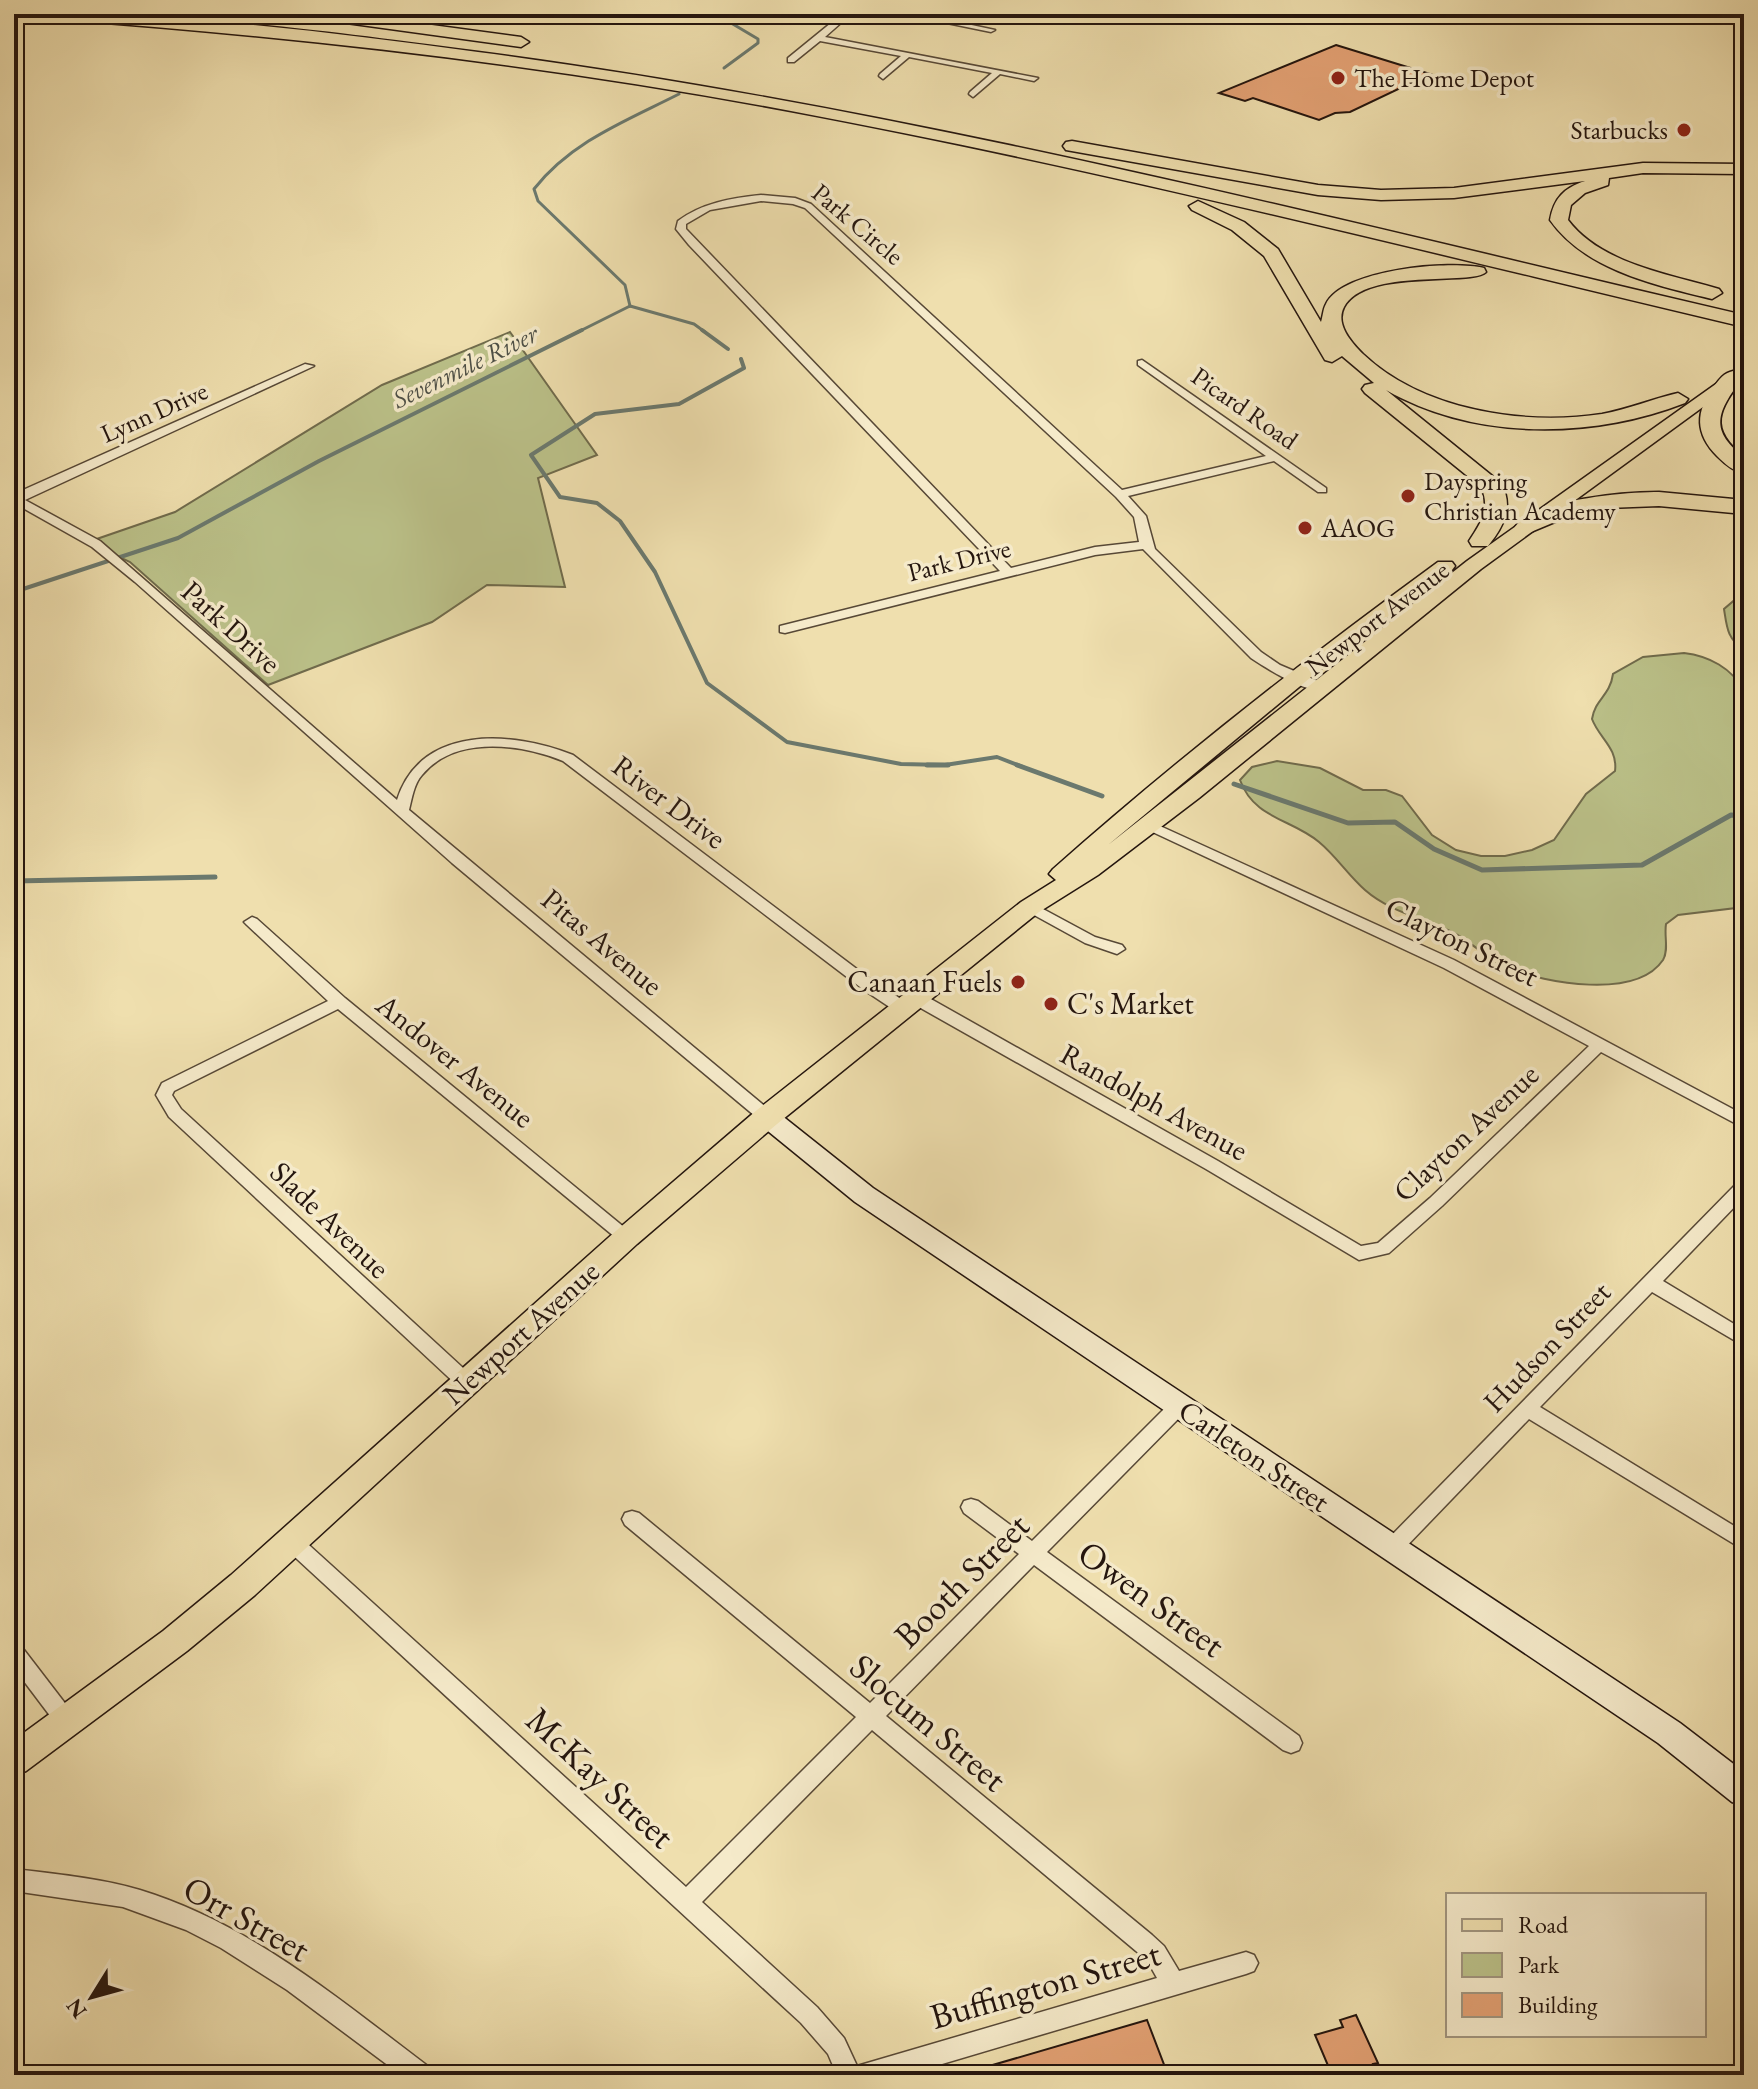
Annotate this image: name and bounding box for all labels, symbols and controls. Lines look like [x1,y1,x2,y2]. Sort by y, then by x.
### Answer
place label: The Home Depot [1354,61,1534,95]
marker: The Home Depot [1329,69,1347,87]
place label: Starbucks [1570,113,1668,147]
marker: Starbucks [1675,121,1693,139]
street label: Park Circle [805,176,911,272]
water label: Sevenmile River [386,316,544,416]
street label: Picard Road [1185,359,1306,458]
street label: Lynn Drive [95,373,213,451]
place label: Dayspring Christian Academy [1424,464,1616,528]
marker: Dayspring Christian Academy [1399,487,1417,505]
place label: AAOG [1320,511,1395,545]
marker: AAOG [1296,519,1314,537]
street label: Park Drive [904,531,1014,589]
street label: Newport Avenue [1298,553,1456,683]
street label: Park Drive [173,572,289,682]
street label: River Drive [604,746,734,857]
street label: Pitas Avenue [533,879,671,1004]
street label: Clayton Street [1379,888,1546,996]
place label: Canaan Fuels [847,962,1002,1001]
marker: Canaan Fuels [1009,973,1027,991]
street label: Andover Avenue [368,984,542,1136]
place label: C's Market [1067,984,1194,1023]
marker: C's Market [1042,995,1060,1013]
street label: Randolph Avenue [1054,1034,1255,1169]
street label: Clayton Avenue [1385,1055,1547,1210]
street label: Slade Avenue [262,1153,399,1286]
street label: Newport Avenue [434,1252,607,1413]
street label: Hudson Street [1474,1272,1619,1420]
street label: Carleton Street [1171,1391,1338,1521]
street label: Booth Street [884,1502,1040,1658]
street label: Owen Street [1069,1529,1235,1668]
street label: Slocum Street [840,1643,1018,1802]
street label: McKay Street [516,1696,686,1859]
street label: Orr Street [175,1864,319,1973]
legend [1446,1893,1706,2037]
text: Road [1518,1909,1569,1940]
street label: Buffington Street [925,1929,1166,2040]
text: Park [1518,1949,1560,1980]
north arrow [52,1957,132,2037]
text: Building [1518,1989,1598,2020]
text: N [59,1993,93,2025]

